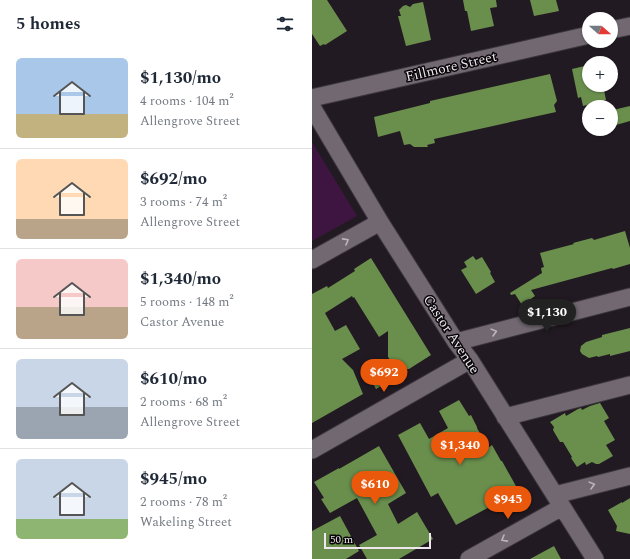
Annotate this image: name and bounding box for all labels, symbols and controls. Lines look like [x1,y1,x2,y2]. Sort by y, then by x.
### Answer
text: 5 homes [16,11,81,37]
north arrow [582,12,618,48]
map controls [582,12,618,136]
icon: filters [274,13,296,35]
street label: Fillmore Street [403,46,499,87]
button: + [582,56,618,92]
text: $1,130/mo [140,65,221,91]
icon: home [48,74,96,122]
text: 4 rooms · 104 m² [140,91,234,111]
button: − [582,100,618,136]
text: Allengrove Street [140,111,240,131]
text: $692/mo [140,166,207,192]
icon: home [48,175,96,223]
text: 3 rooms · 74 m² [140,192,227,212]
text: Allengrove Street [140,212,240,232]
one-way arrow [342,238,349,246]
text: $1,340/mo [140,266,221,292]
icon: home [48,275,96,323]
street label: Castor Avenue [418,291,485,378]
text: 5 rooms · 148 m² [140,292,234,312]
pin: $1,130 [514,299,580,333]
text: $1,130 [527,302,567,322]
text: Castor Avenue [140,312,224,332]
one-way arrow [490,328,497,337]
pin: $692 [360,359,408,393]
text: $692 [369,362,399,382]
text: $610/mo [140,366,207,392]
icon: home [48,375,96,423]
text: 2 rooms · 68 m² [140,392,227,412]
text: Allengrove Street [140,412,240,432]
pin: $1,340 [427,432,493,466]
text: $1,340 [440,435,480,455]
text: $945/mo [140,466,207,492]
pin: $610 [351,471,399,505]
text: $610 [360,474,390,494]
icon: home [48,475,96,523]
one-way arrow [589,482,596,490]
pin: $945 [484,486,532,520]
text: $945 [493,489,523,509]
text: 2 rooms · 78 m² [140,492,227,512]
text: Wakeling Street [140,512,232,532]
scale bar [324,531,431,550]
text: 50 m [330,531,353,548]
one-way arrow [501,535,508,542]

